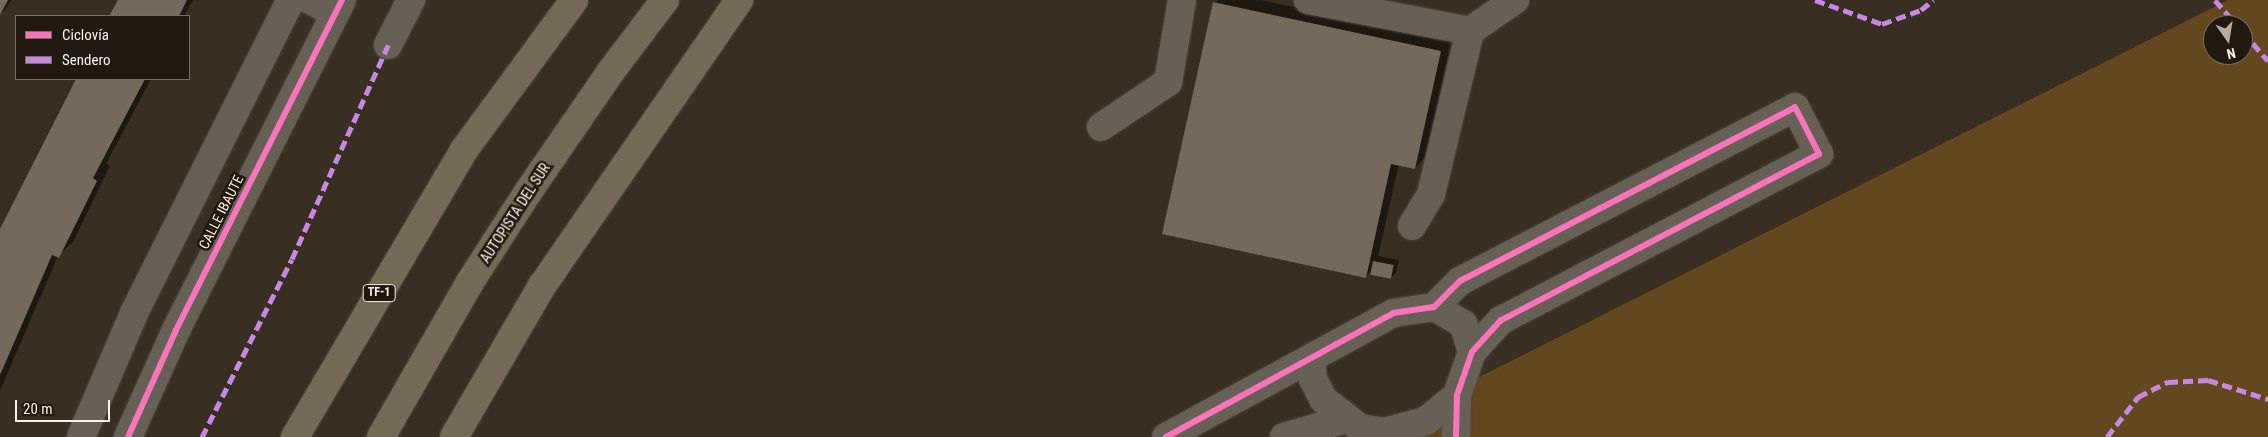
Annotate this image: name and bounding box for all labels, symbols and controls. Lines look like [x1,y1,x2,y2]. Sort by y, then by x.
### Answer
legend [15,15,190,80]
north arrow [2203,15,2253,65]
text: Ciclovía [62,26,109,44]
text: N [2225,45,2237,62]
text: Sendero [62,51,111,69]
street label: AUTOPISTA DEL SUR [477,160,553,266]
street label: CALLE IBAUTE [195,172,247,252]
road number: TF-1 [362,284,396,302]
scale bar [18,390,112,422]
text: 20 m [23,400,53,418]

